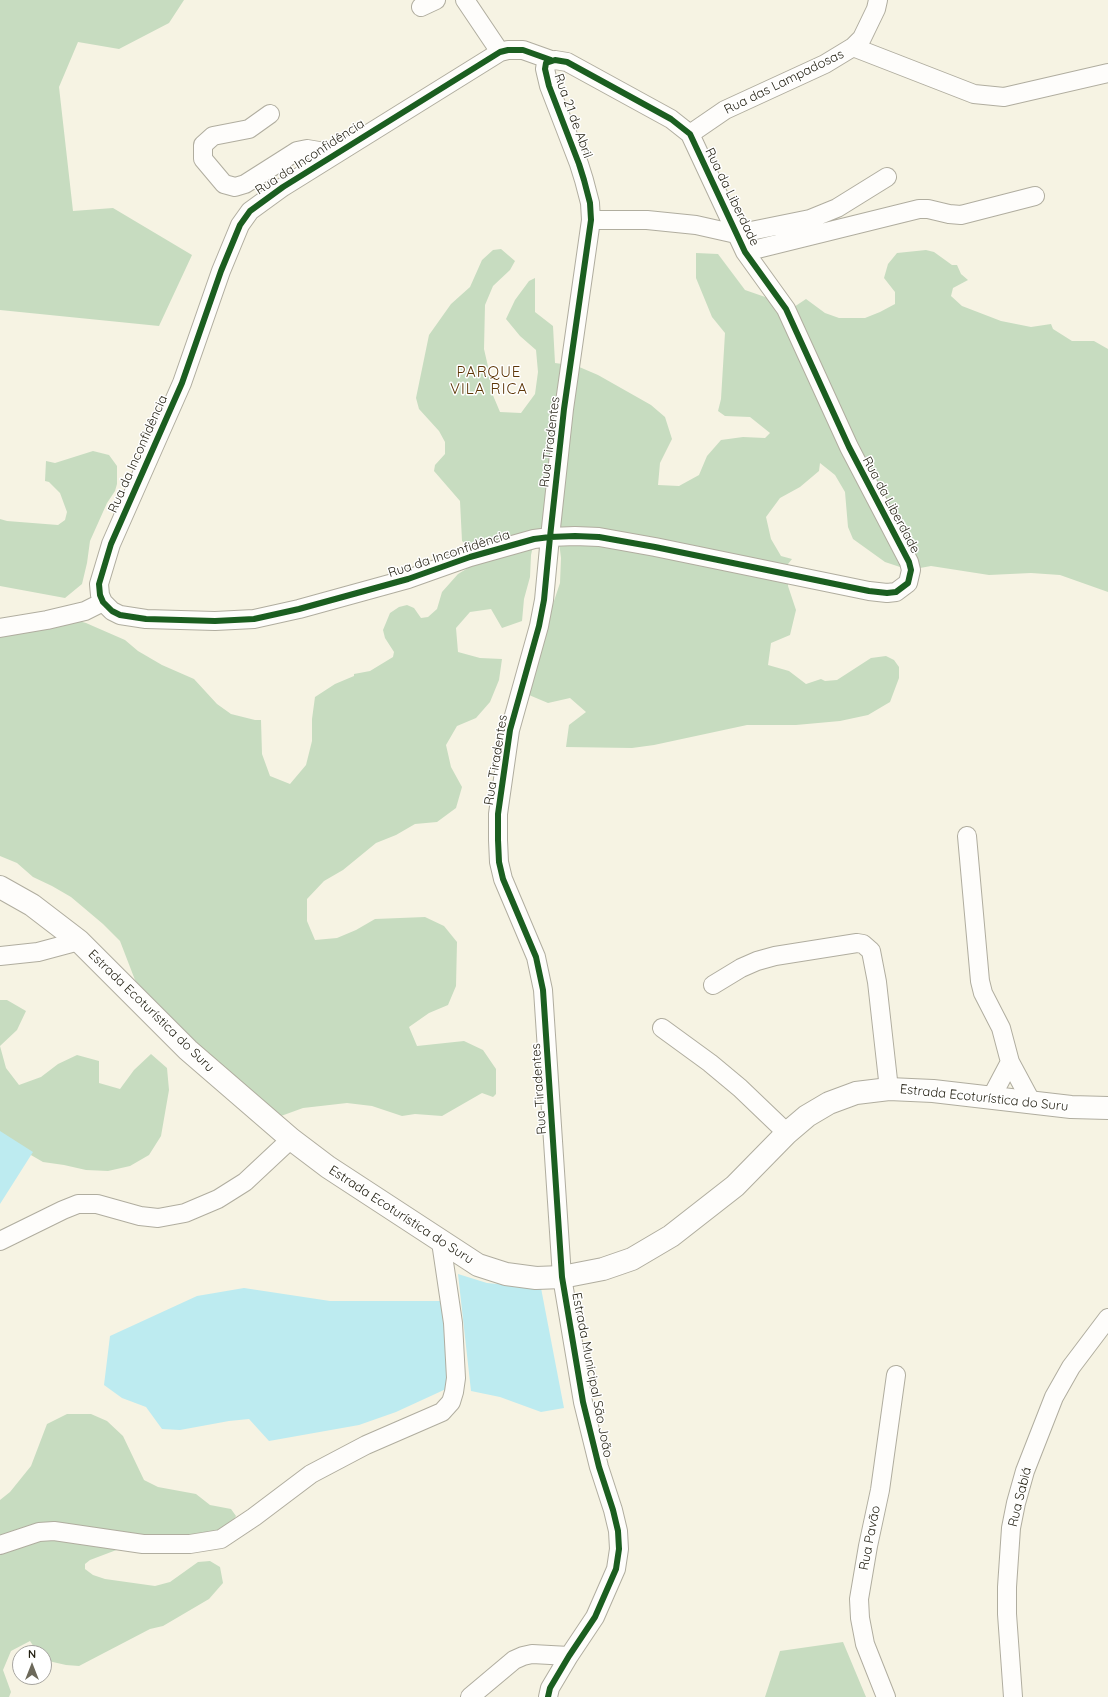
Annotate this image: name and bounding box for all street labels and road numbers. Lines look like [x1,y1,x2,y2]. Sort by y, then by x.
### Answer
street label: Rua das Lampadosas [722,46,846,118]
street label: Rua 21 de Abril [550,72,596,160]
street label: Rua da Inconfidência [252,116,368,198]
street label: Rua da Liberdade [701,145,763,249]
street label: Rua da Inconfidência [105,393,171,515]
street label: Rua Tiradentes [537,396,563,488]
street label: Rua da Liberdade [859,454,923,556]
street label: Rua da Inconfidência [386,527,512,581]
street label: Rua Tiradentes [481,714,511,806]
street label: Estrada Ecoturística do Suru [85,947,217,1075]
street label: Rua Tiradentes [528,1043,550,1135]
street label: Estrada Ecoturística do Suru [899,1081,1069,1115]
street label: Estrada Ecoturística do Suru [326,1162,476,1268]
street label: Estrada Municipal São João [568,1291,616,1459]
street label: Rua Sabiá [1005,1465,1035,1529]
street label: Rua Pavão [856,1504,884,1572]

